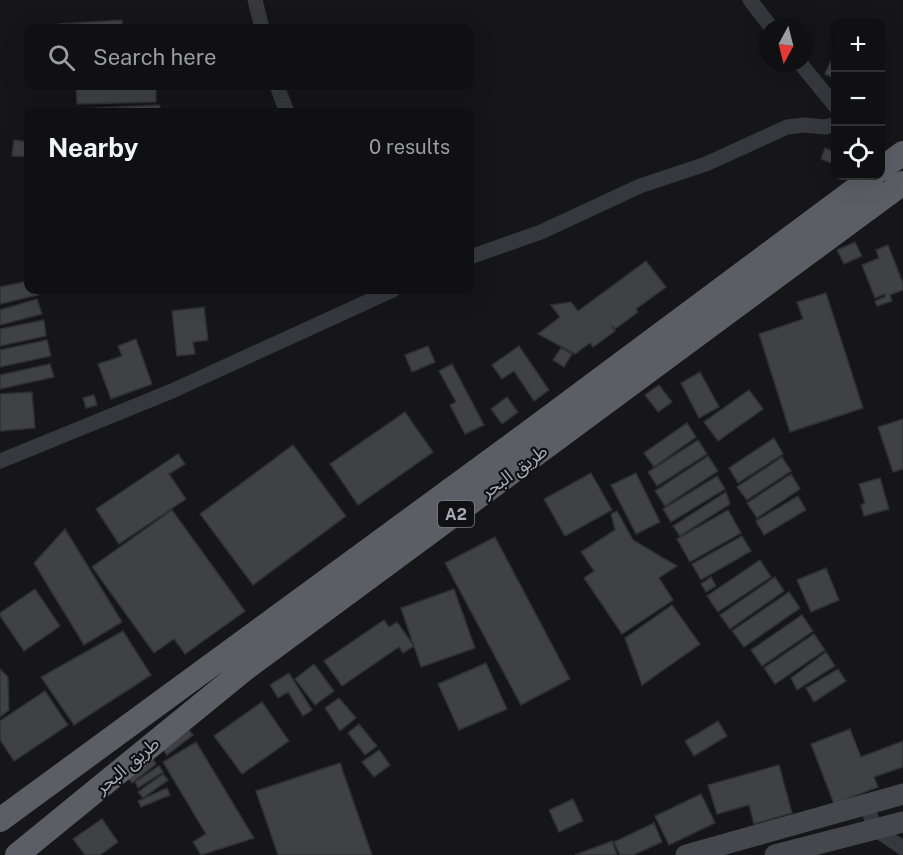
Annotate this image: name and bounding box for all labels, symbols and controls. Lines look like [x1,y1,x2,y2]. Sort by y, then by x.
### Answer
north arrow [759,18,813,72]
map controls [831,18,885,180]
button: + [831,18,885,72]
search box [24,24,474,90]
icon: search [45,41,78,74]
text: Search here [93,44,217,70]
button: − [831,72,885,126]
button: locate [831,126,885,180]
text: Nearby [48,132,138,163]
text: 0 results [369,135,450,159]
street label: طريق البحر [476,440,552,503]
road number: A2 [438,501,474,527]
street label: طريق البحر [90,732,164,799]

